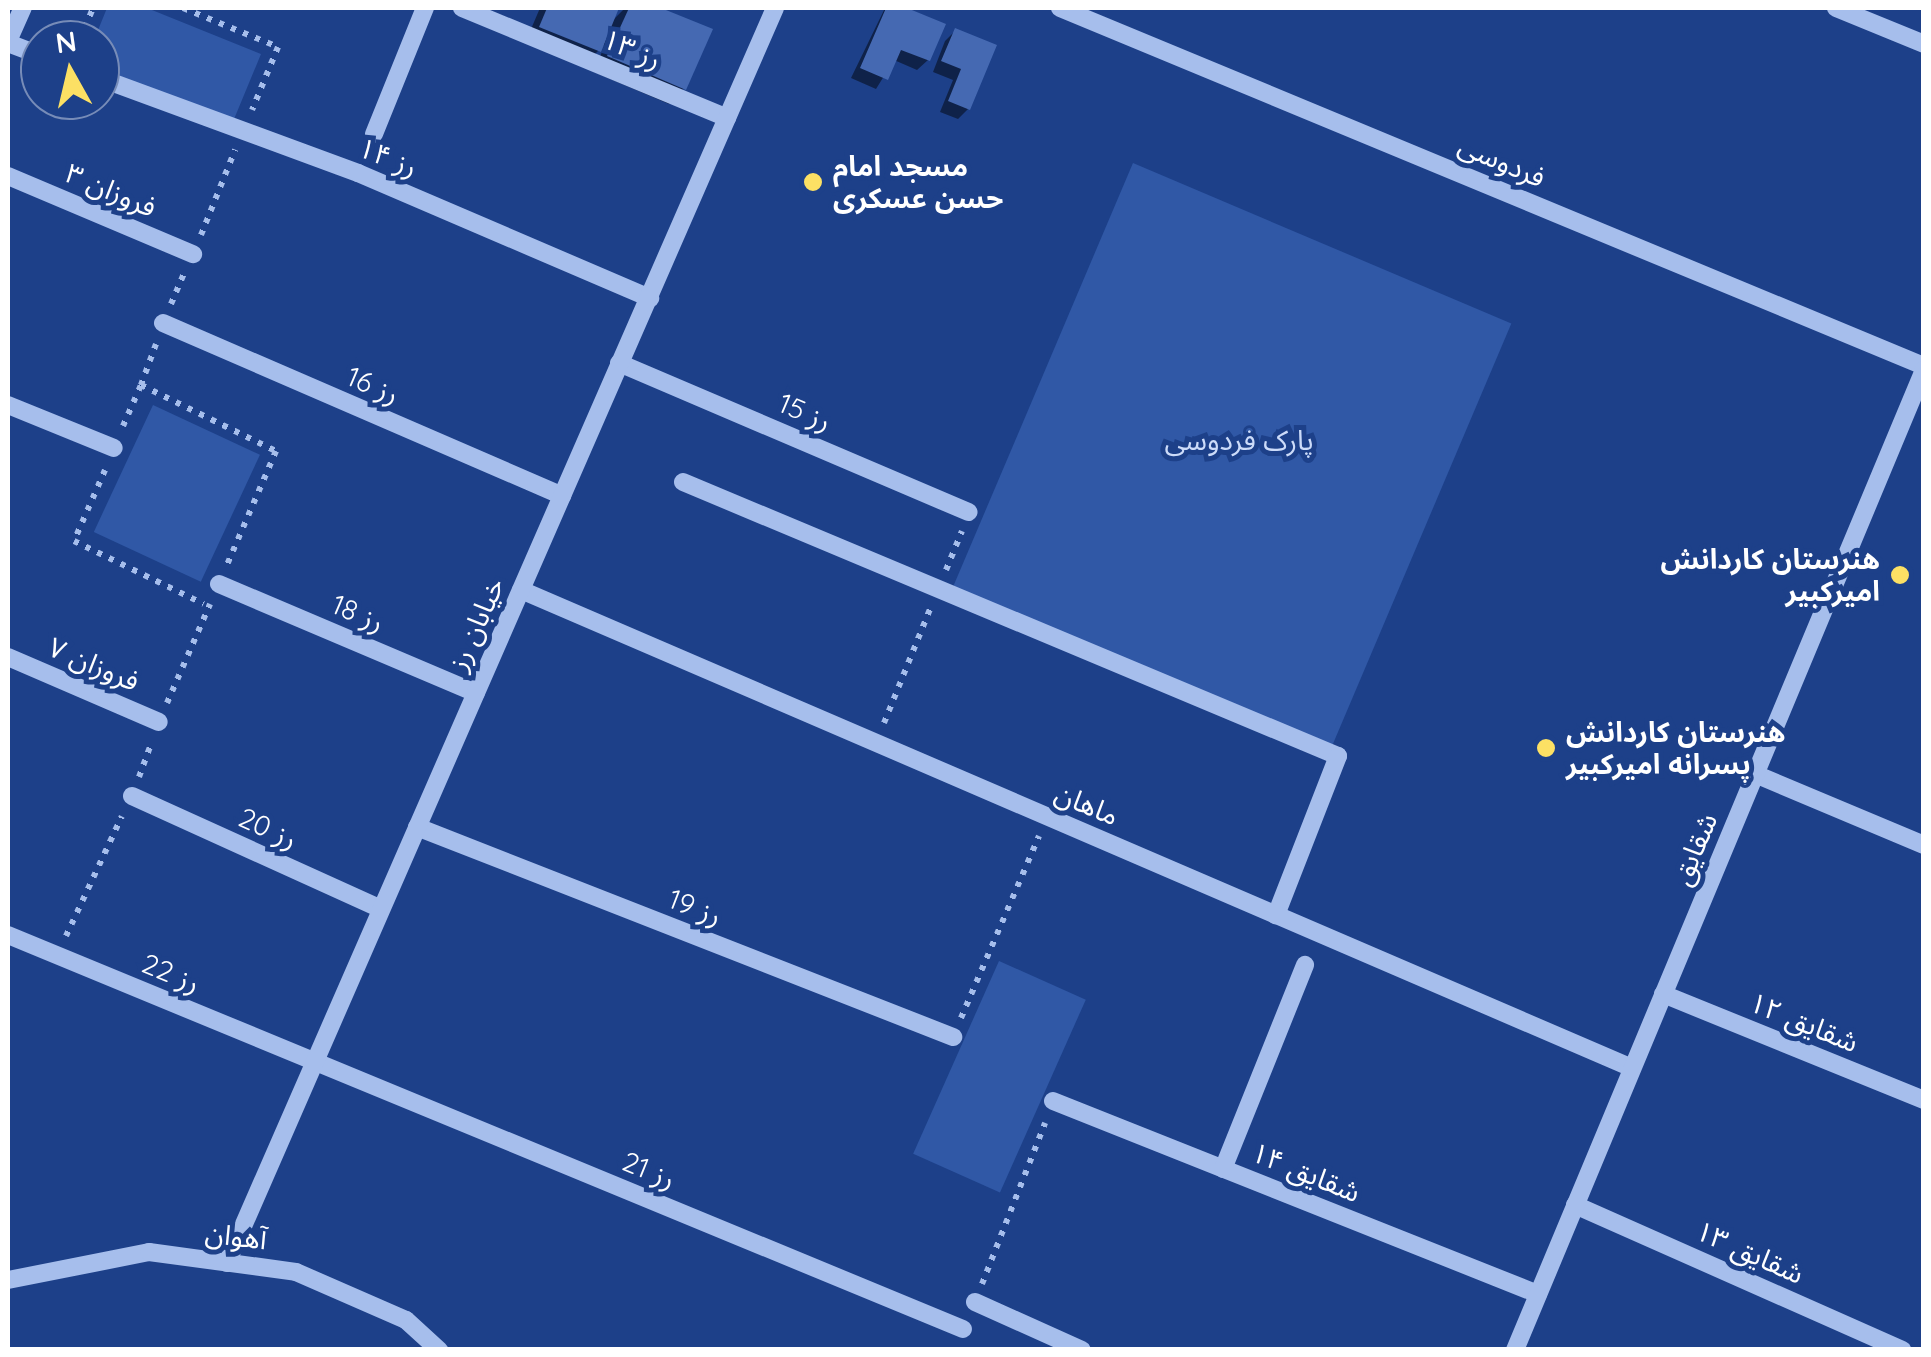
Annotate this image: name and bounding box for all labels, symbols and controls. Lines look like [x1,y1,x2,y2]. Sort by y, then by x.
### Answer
north arrow [20,20,120,120]
street label: رز ۱۳ [598,22,666,76]
text: N [53,23,79,61]
street label: فردوسی [1453,128,1551,194]
street label: رز ۱۴ [354,130,422,184]
place label: مسجد امام حسن عسکری [833,149,1003,215]
street label: فروزان ۳ [61,156,161,224]
marker: مسجد امام حسن عسکری [802,171,824,193]
street label: رز 16 [342,359,404,411]
street label: رز 15 [774,386,836,438]
park label: پارک فردوسی [1164,423,1314,457]
place label: هنرستان کاردانش امیرکبیر [1660,542,1880,608]
marker: هنرستان کاردانش امیرکبیر [1889,564,1911,586]
street label: خیابان رز [441,572,511,676]
street label: رز 18 [327,587,389,639]
street label: فروزان ۷ [44,630,144,698]
place label: هنرستان کاردانش پسرانه امیرکبیر [1566,715,1786,781]
marker: هنرستان کاردانش پسرانه امیرکبیر [1535,737,1557,759]
street label: ماهان [1050,776,1124,832]
street label: رز 20 [234,800,302,856]
street label: شقایق [1664,808,1724,890]
street label: رز 19 [664,882,726,932]
street label: رز 22 [137,946,205,1000]
street label: شقایق ۱۲ [1745,985,1863,1059]
street label: شقایق ۱۴ [1247,1135,1365,1209]
street label: رز 21 [618,1144,680,1196]
street label: شقایق ۱۳ [1691,1213,1809,1291]
street label: آهوان [203,1216,269,1256]

